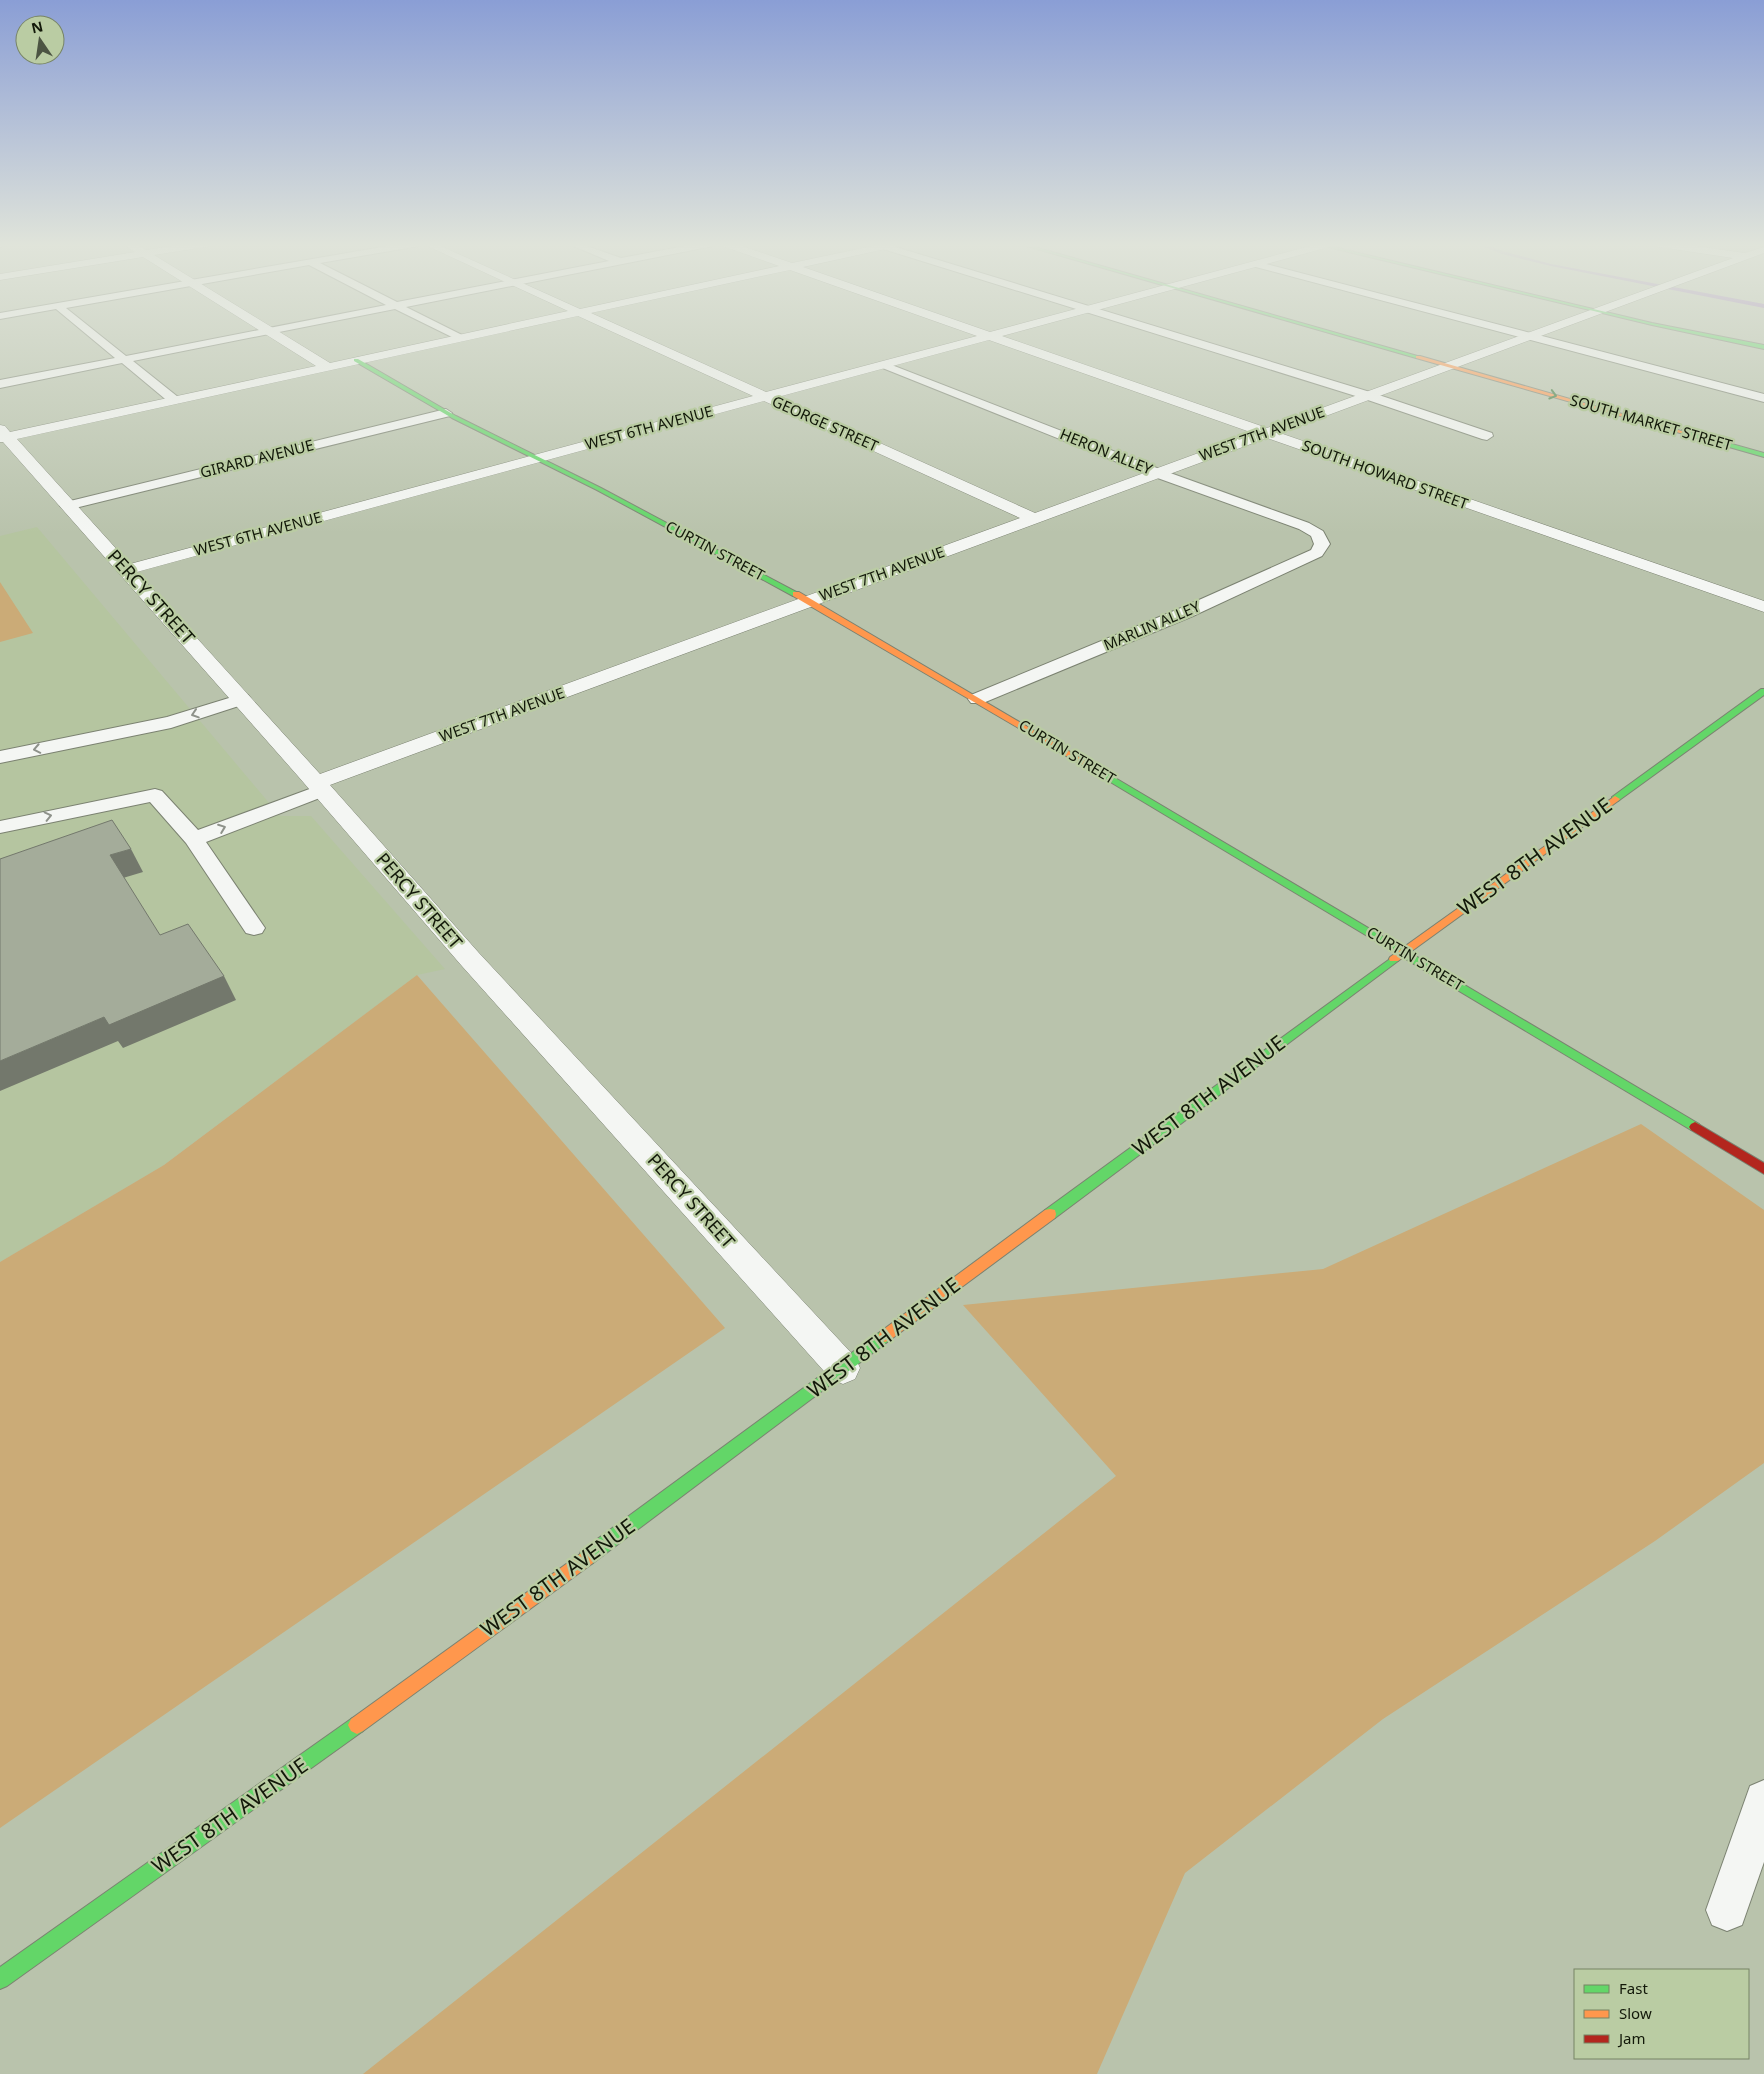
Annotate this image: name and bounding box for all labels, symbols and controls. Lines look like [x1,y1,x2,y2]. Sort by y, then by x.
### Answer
north arrow [15,15,65,65]
text: N [29,16,45,37]
street label: SOUTH MARKET STREET [1568,389,1735,455]
one-way arrow [1548,390,1556,400]
street label: GEORGE STREET [769,391,882,456]
street label: WEST 6TH AVENUE [583,400,715,454]
street label: WEST 7TH AVENUE [1196,401,1327,465]
street label: HERON ALLEY [1057,423,1156,479]
street label: GIRARD AVENUE [198,434,316,482]
street label: SOUTH HOWARD STREET [1300,435,1472,514]
street label: WEST 6TH AVENUE [192,506,324,560]
street label: CURTIN STREET [662,516,769,585]
street label: WEST 7TH AVENUE [816,541,947,605]
street label: PERCY STREET [103,544,201,649]
street label: MARLIN ALLEY [1100,596,1203,654]
street label: WEST 7TH AVENUE [436,682,567,746]
one-way arrow [192,709,200,719]
street label: CURTIN STREET [1015,714,1120,788]
one-way arrow [32,743,41,754]
street label: WEST 8TH AVENUE [1452,791,1617,922]
one-way arrow [43,811,52,822]
one-way arrow [217,824,226,834]
street label: PERCY STREET [372,847,468,953]
street label: CURTIN STREET [1363,921,1468,995]
street label: WEST 8TH AVENUE [1126,1029,1290,1162]
street label: PERCY STREET [643,1148,741,1253]
street label: WEST 8TH AVENUE [801,1271,965,1404]
street label: WEST 8TH AVENUE [475,1512,640,1643]
street label: WEST 8TH AVENUE [146,1751,313,1880]
legend [1574,1969,1749,2059]
text: Fast [1619,1978,1648,1998]
text: Slow [1619,2003,1652,2023]
text: Jam [1617,2028,1646,2048]

